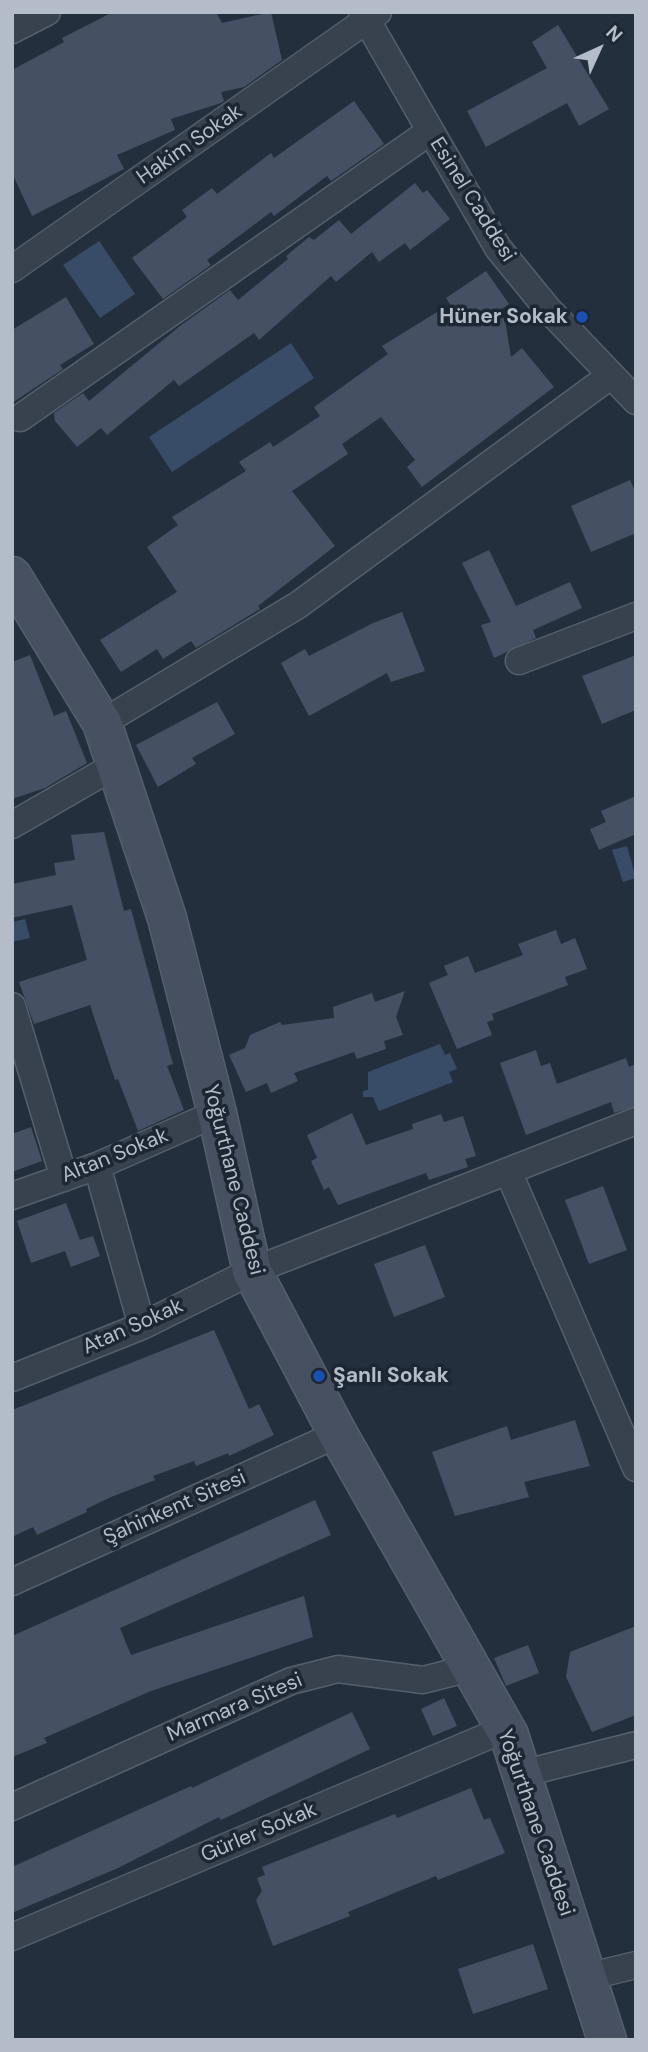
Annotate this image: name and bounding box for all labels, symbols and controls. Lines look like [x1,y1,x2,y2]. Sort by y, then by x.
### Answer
north arrow [564,14,634,84]
text: N [600,20,628,48]
street label: Hakim Sokak [132,99,248,191]
street label: Esinel Caddesi [424,133,520,267]
place label: Hüner Sokak [439,304,568,330]
marker: Hüner Sokak [574,309,590,325]
street label: Yoğurthane Caddesi [197,1082,269,1278]
street label: Altan Sokak [58,1123,172,1189]
street label: Atan Sokak [79,1294,187,1360]
place label: Şanlı Sokak [333,1363,449,1389]
marker: Şanlı Sokak [311,1368,327,1384]
street label: Şahinkent Sitesi [100,1465,250,1551]
street label: Marmara Sitesi [164,1668,306,1748]
street label: Yoğurthane Caddesi [491,1726,579,1920]
street label: Gürler Sokak [198,1797,320,1869]

